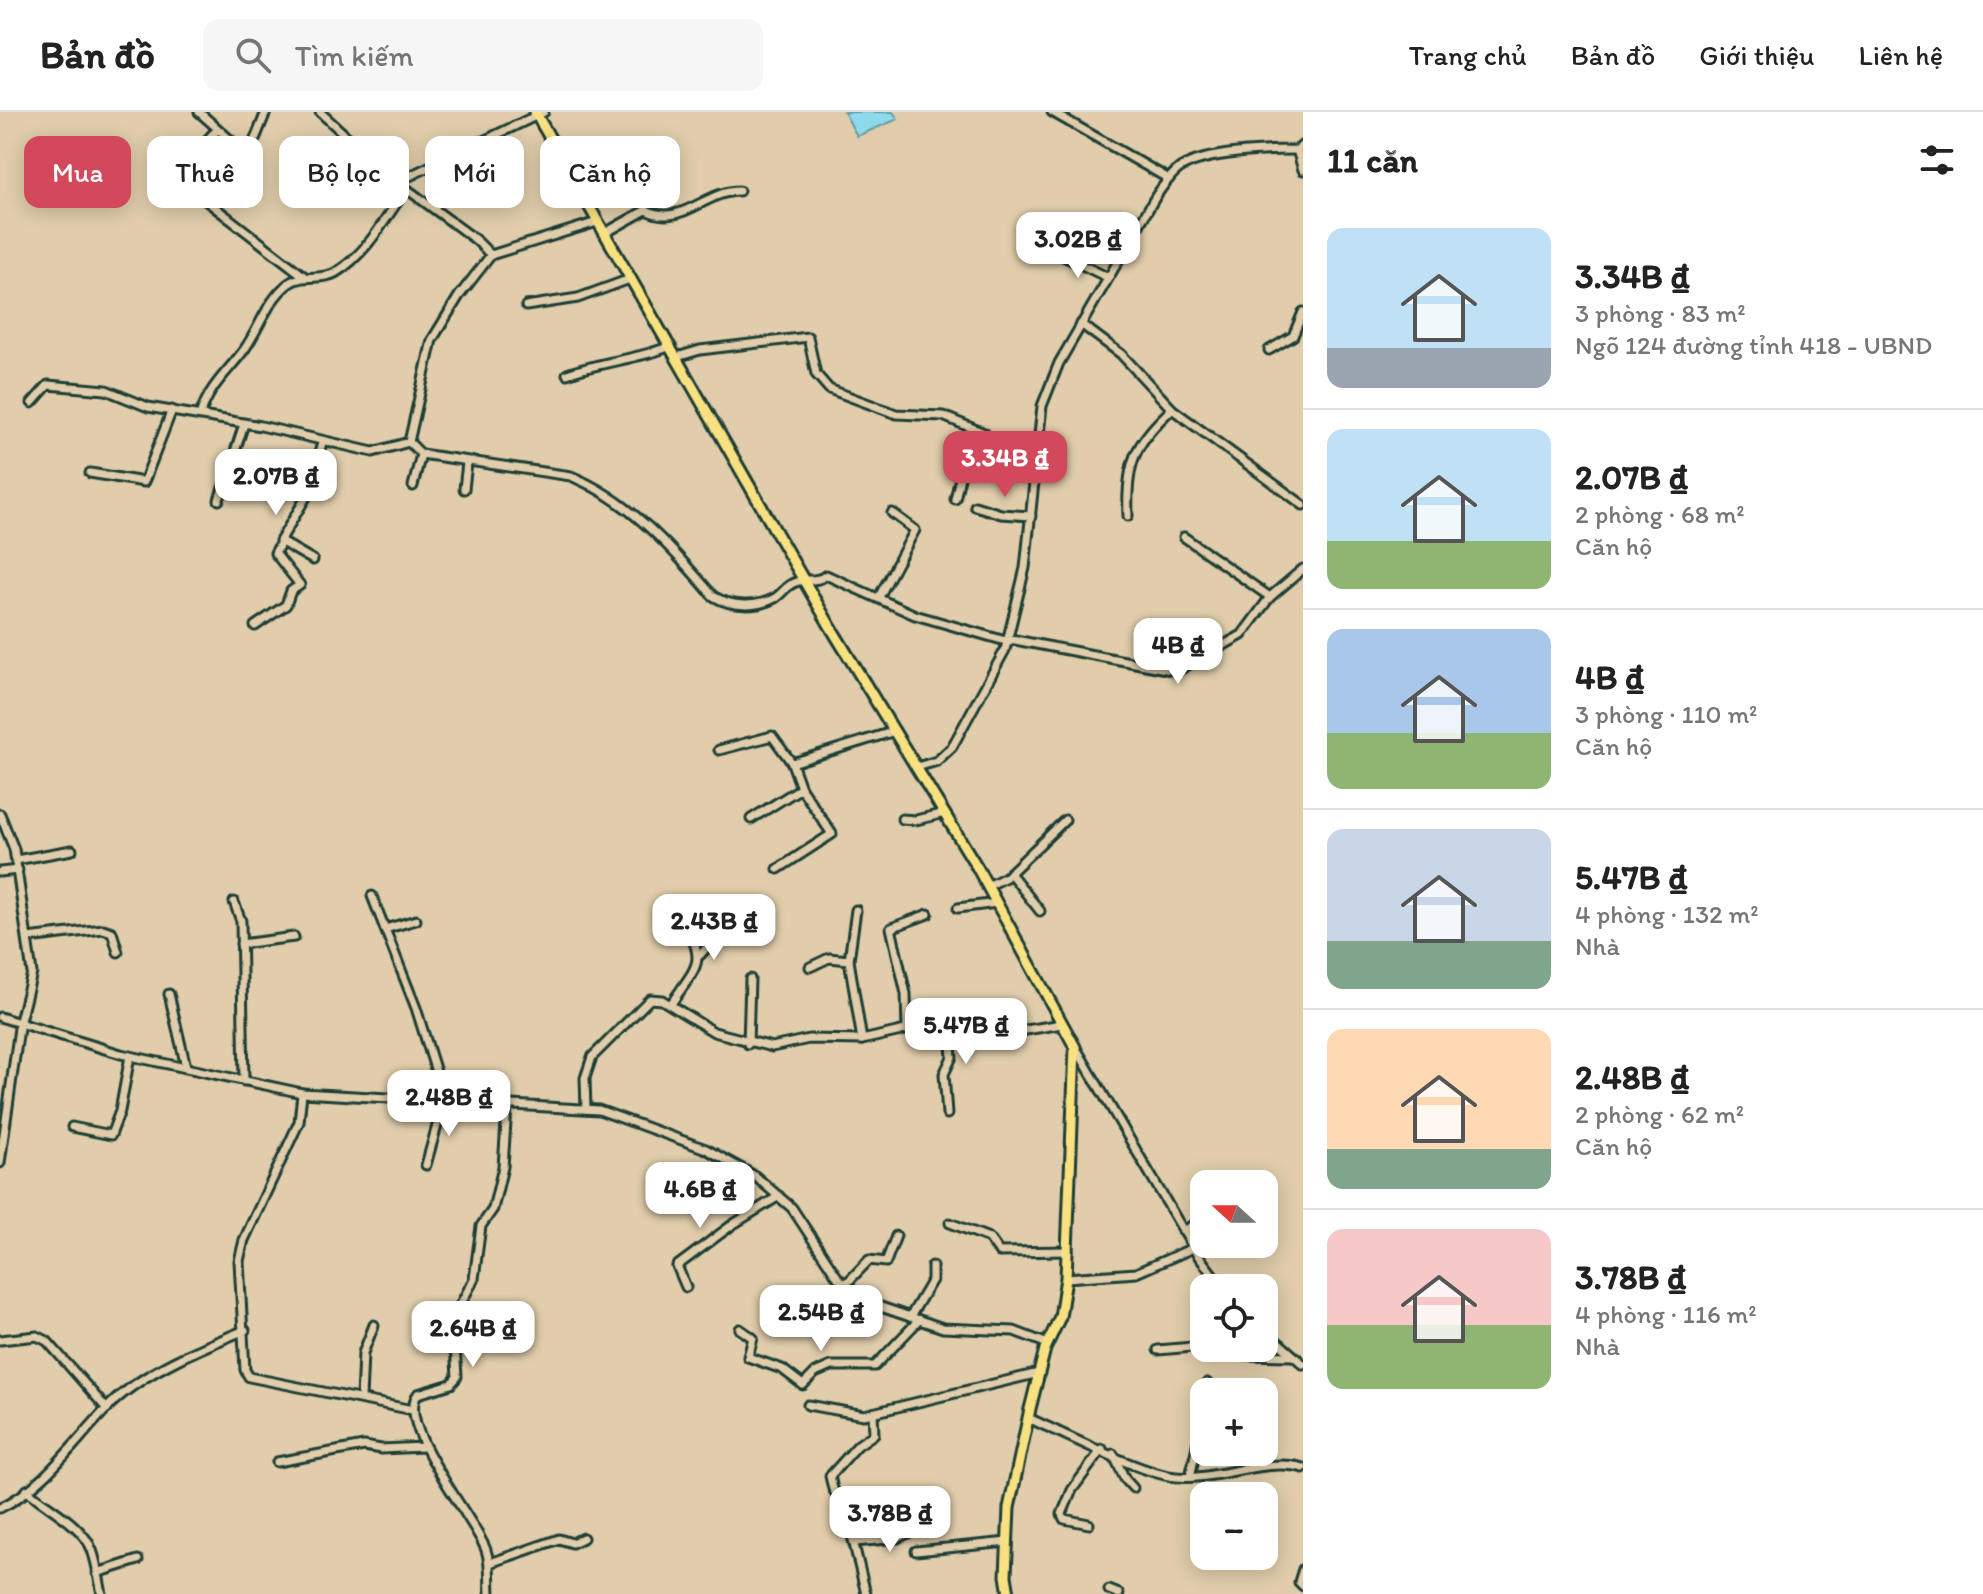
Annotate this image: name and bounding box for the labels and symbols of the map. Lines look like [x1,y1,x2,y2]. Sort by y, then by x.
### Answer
pin: 3.02B ₫ [1004,212,1152,280]
pin: 3.34B ₫ [931,431,1079,499]
pin: 2.07B ₫ [202,449,350,517]
pin: 4B ₫ [1131,618,1225,686]
pin: 2.43B ₫ [640,894,788,962]
pin: 5.47B ₫ [892,998,1040,1066]
pin: 2.48B ₫ [375,1070,523,1138]
pin: 4.6B ₫ [635,1162,765,1230]
north arrow [1190,1170,1278,1258]
pin: 2.54B ₫ [747,1285,895,1353]
pin: 2.64B ₫ [399,1301,547,1369]
pin: 3.78B ₫ [816,1486,964,1554]

